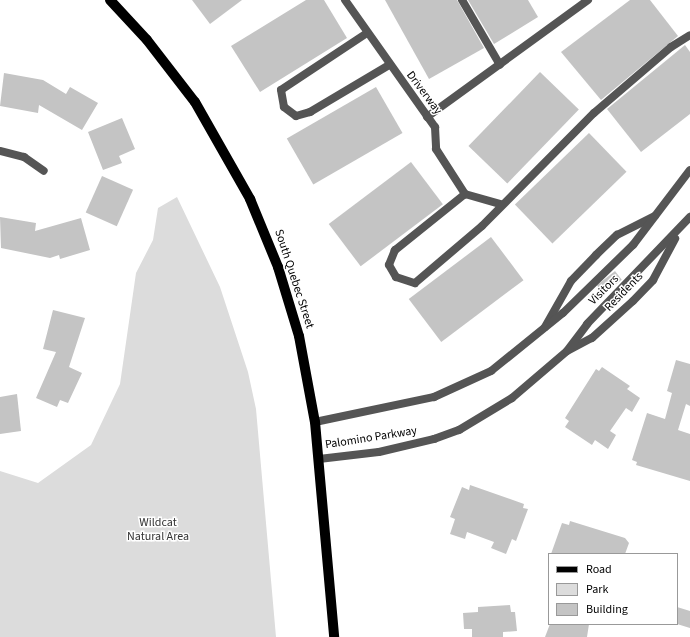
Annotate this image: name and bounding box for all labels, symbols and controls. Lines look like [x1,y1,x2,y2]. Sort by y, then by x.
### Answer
street label: Driverway [403,68,445,118]
street label: South Quebec Street [271,228,317,330]
street label: Residents [602,269,646,315]
street label: Visitors [586,272,622,308]
street label: Palomino Parkway [324,424,418,452]
park label: Wildcat Natural Area [127,516,189,544]
legend [548,553,678,625]
text: Road [586,561,612,578]
text: Park [586,581,608,598]
text: Building [586,601,628,618]

